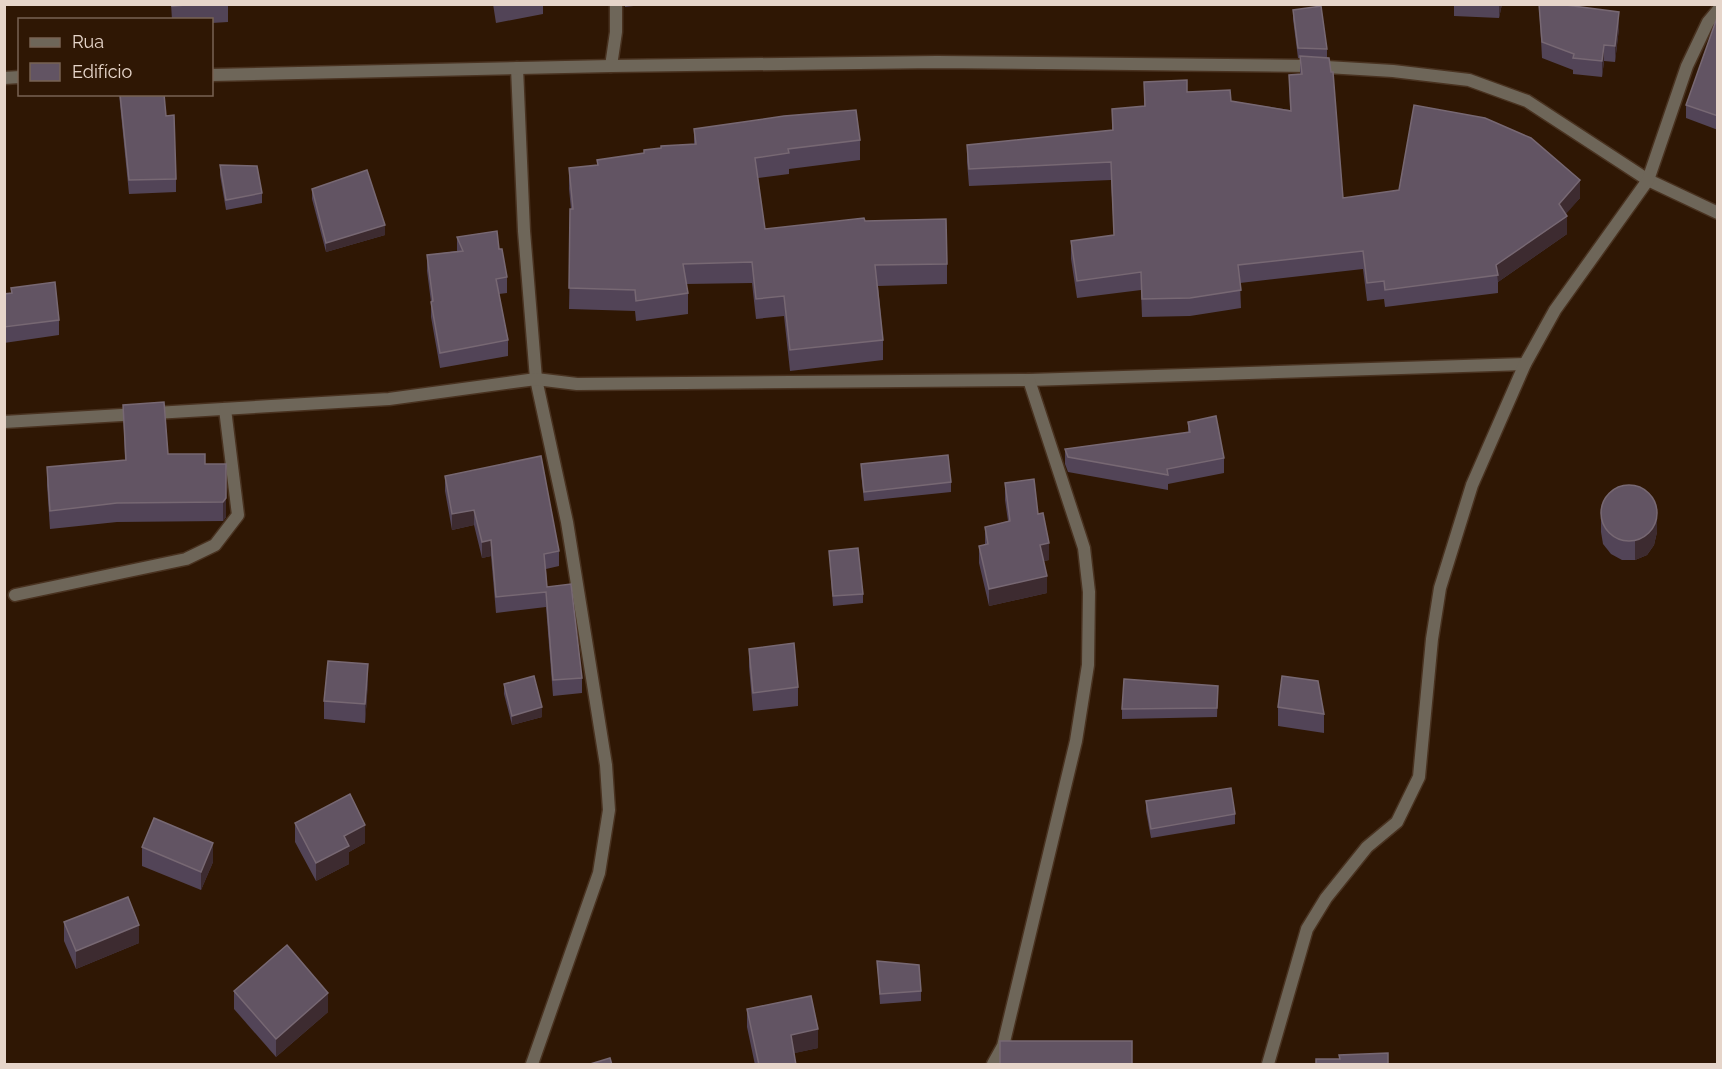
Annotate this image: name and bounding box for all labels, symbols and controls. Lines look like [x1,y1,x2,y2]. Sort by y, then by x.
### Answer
legend [18,18,213,96]
text: Rua [72,31,104,52]
text: Edifício [72,61,132,82]

